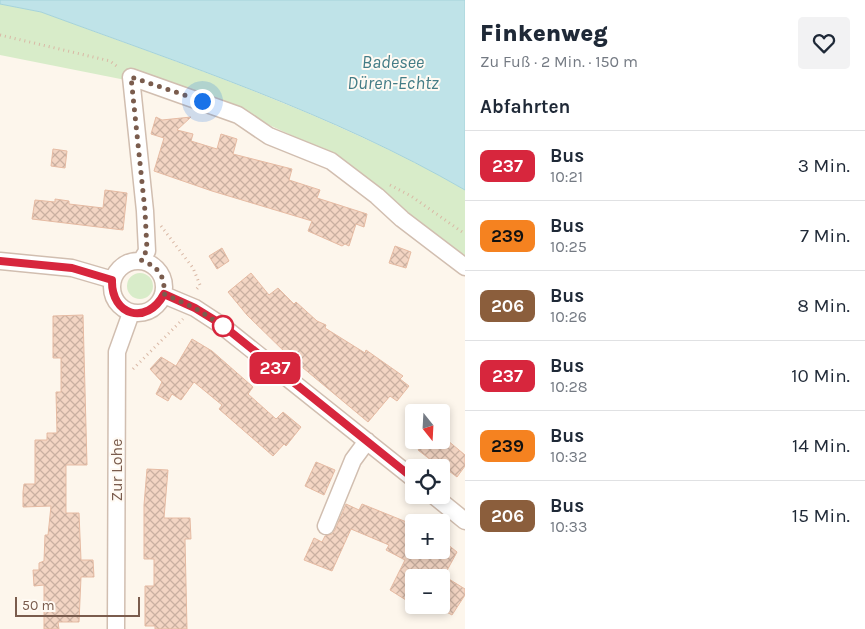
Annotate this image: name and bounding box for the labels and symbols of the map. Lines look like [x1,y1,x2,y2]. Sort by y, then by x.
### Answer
water label: Badesee Düren-Echtz [347,51,439,94]
your location [190,89,215,114]
unlabelled marker [212,315,234,337]
line badge: 237 [246,352,304,384]
north arrow [405,404,450,449]
street label: Zur Lohe [107,439,126,501]
scale bar [15,594,140,617]

